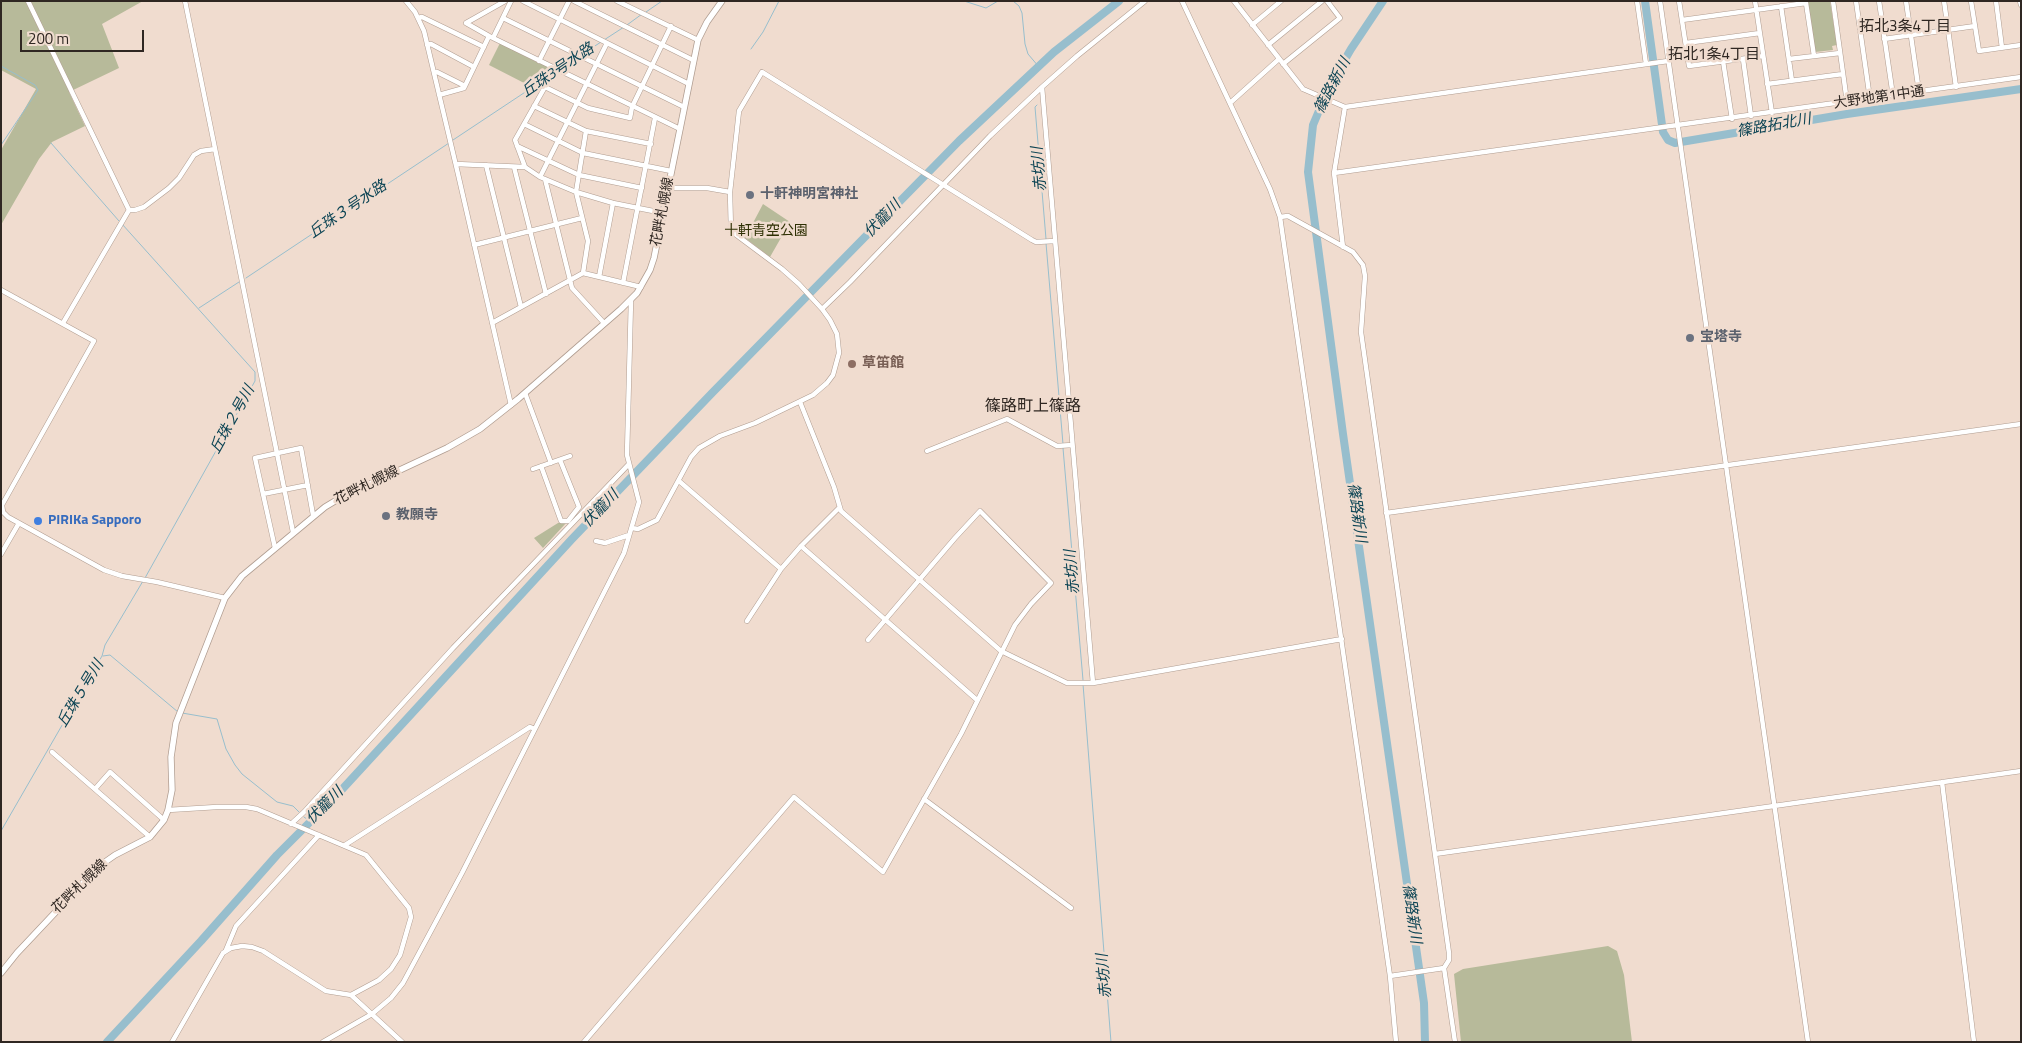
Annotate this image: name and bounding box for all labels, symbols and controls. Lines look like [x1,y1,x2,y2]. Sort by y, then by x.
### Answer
district label: 拓北3条4丁目 [1859,18,1951,36]
scale bar [22,20,146,52]
text: 200 m [28,27,69,50]
water label: 丘珠3号水路 [518,40,598,102]
district label: 拓北1条4丁目 [1668,46,1760,64]
water label: 篠路新川 [1311,55,1355,117]
street label: 大野地第1中通 [1832,83,1926,113]
water label: 篠路拓北川 [1736,111,1812,141]
water label: 赤坊川 [1029,146,1051,192]
street label: 花畔札幌線 [648,176,678,248]
water label: 丘珠３号水路 [306,177,390,243]
place label: 十軒神明宮神社 [760,187,858,203]
marker: 十軒神明宮神社 [744,189,756,201]
water label: 伏籠川 [861,197,905,241]
park label: 十軒青空公園 [724,224,808,240]
place label: 宝塔寺 [1700,330,1742,346]
marker: 宝塔寺 [1684,332,1696,344]
place label: 草笛館 [862,356,904,372]
marker: 草笛館 [846,358,858,370]
water label: 丘珠２号川 [207,383,259,457]
district label: 篠路町上篠路 [985,397,1081,417]
street label: 花畔札幌線 [332,463,402,509]
water label: 篠路新川 [1343,482,1369,544]
water label: 伏籠川 [579,487,623,531]
place label: 教願寺 [396,508,438,524]
marker: 教願寺 [380,510,392,522]
place label: PIRIKa Sapporo [48,513,142,529]
marker: PIRIKa Sapporo [32,515,44,527]
water label: 赤坊川 [1062,549,1084,595]
water label: 丘珠５号川 [54,657,108,731]
water label: 伏籠川 [303,784,347,828]
street label: 花畔札幌線 [49,857,111,917]
water label: 篠路新川 [1398,883,1424,945]
water label: 赤坊川 [1094,953,1116,999]

